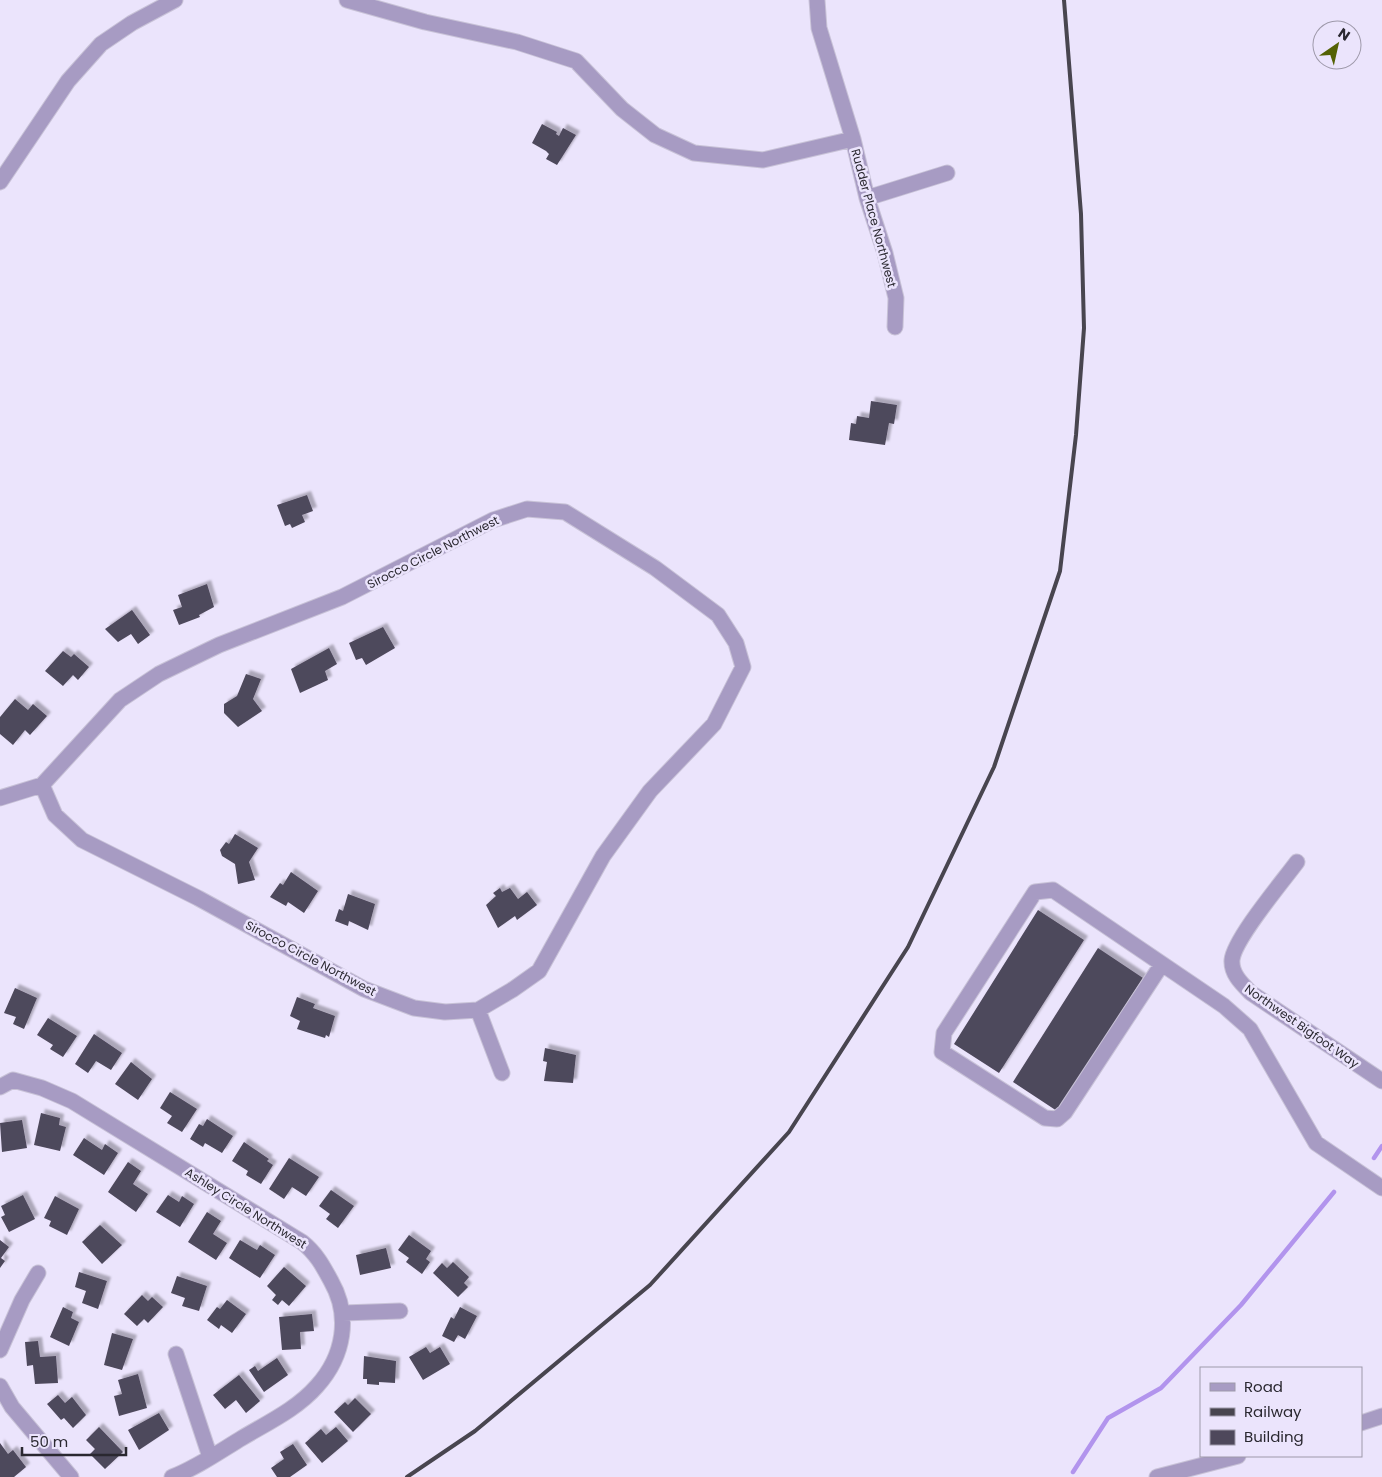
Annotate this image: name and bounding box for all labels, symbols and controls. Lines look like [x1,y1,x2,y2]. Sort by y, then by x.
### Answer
north arrow [1312,20,1362,70]
text: N [1334,23,1354,45]
street label: Rudder Place Northwest [847,147,901,289]
street label: Sirocco Circle Northwest [364,511,502,593]
street label: Sirocco Circle Northwest [243,916,379,1000]
street label: Northwest Bigfoot Way [1242,980,1363,1072]
street label: Ashley Circle Northwest [182,1164,310,1252]
legend [1200,1367,1362,1457]
text: Road [1244,1376,1283,1397]
text: Railway [1244,1401,1302,1422]
scale bar [22,1424,126,1456]
text: Building [1244,1426,1304,1447]
text: 50 m [30,1431,68,1452]

